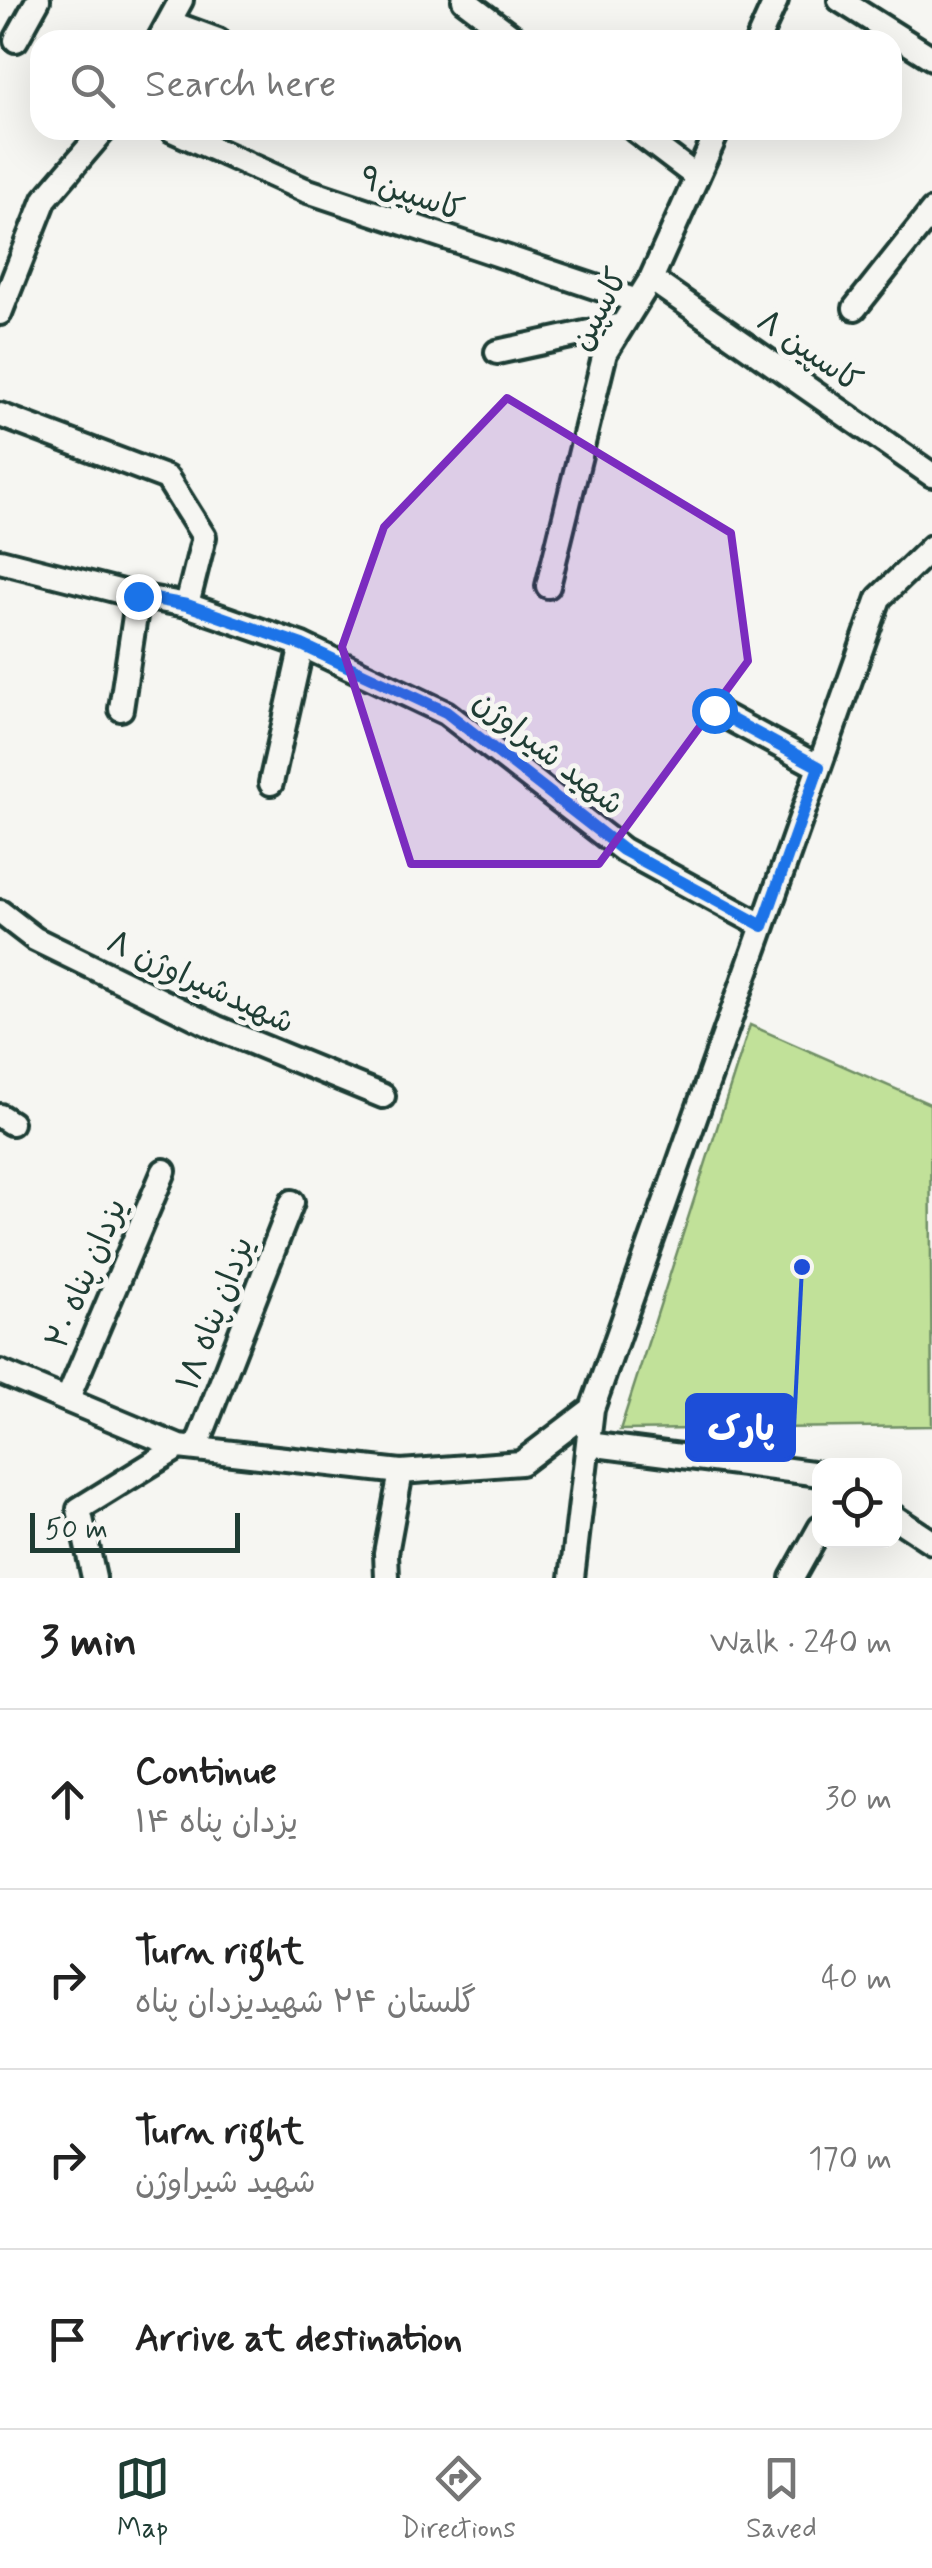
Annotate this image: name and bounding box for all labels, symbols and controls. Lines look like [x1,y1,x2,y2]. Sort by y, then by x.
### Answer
search box [30,30,902,140]
icon: search [65,58,120,113]
text: Search here [145,61,336,110]
street label: کاسپین۹ [354,157,469,232]
street label: کاسپین [561,261,639,358]
street label: کاسپین ۸ [748,300,869,403]
route end [116,574,162,620]
street label: شهید شیراوژن [464,681,632,826]
route start [692,688,738,734]
street label: شهیدشیراوژن ۸ [100,921,301,1045]
street label: یزدان پناه ۲۰ [36,1192,137,1355]
street label: یزدان پناه ۱۸ [167,1231,264,1397]
callout: پارک [687,1395,794,1460]
text: پارک [707,1407,775,1453]
map controls [812,1458,902,1548]
button: locate [812,1458,902,1548]
scale bar [30,1508,240,1552]
text: 50 m [45,1512,108,1549]
text: 3 min [40,1616,137,1671]
text: Walk · 240 m [710,1622,892,1664]
text: Continue [135,1748,277,1797]
icon: ahead [40,1772,95,1827]
text: 30 m [825,1778,892,1820]
text: یزدان پناه ۱۴ [135,1802,298,1844]
text: Turn right [135,1928,304,1977]
icon: right [40,1952,95,2007]
text: 40 m [821,1958,892,2000]
text: گلستان ۲۴ شهیدیزدان پناه [135,1982,476,2024]
text: Turn right [135,2108,304,2157]
icon: right [40,2132,95,2187]
text: 170 m [808,2138,892,2180]
text: شهید شیراوژن [135,2162,316,2204]
icon: arrive [40,2312,95,2367]
text: Arrive at destination [135,2315,462,2364]
tab: Map [115,2451,170,2548]
tab: Directions [401,2451,516,2548]
tab: Saved [746,2451,817,2548]

